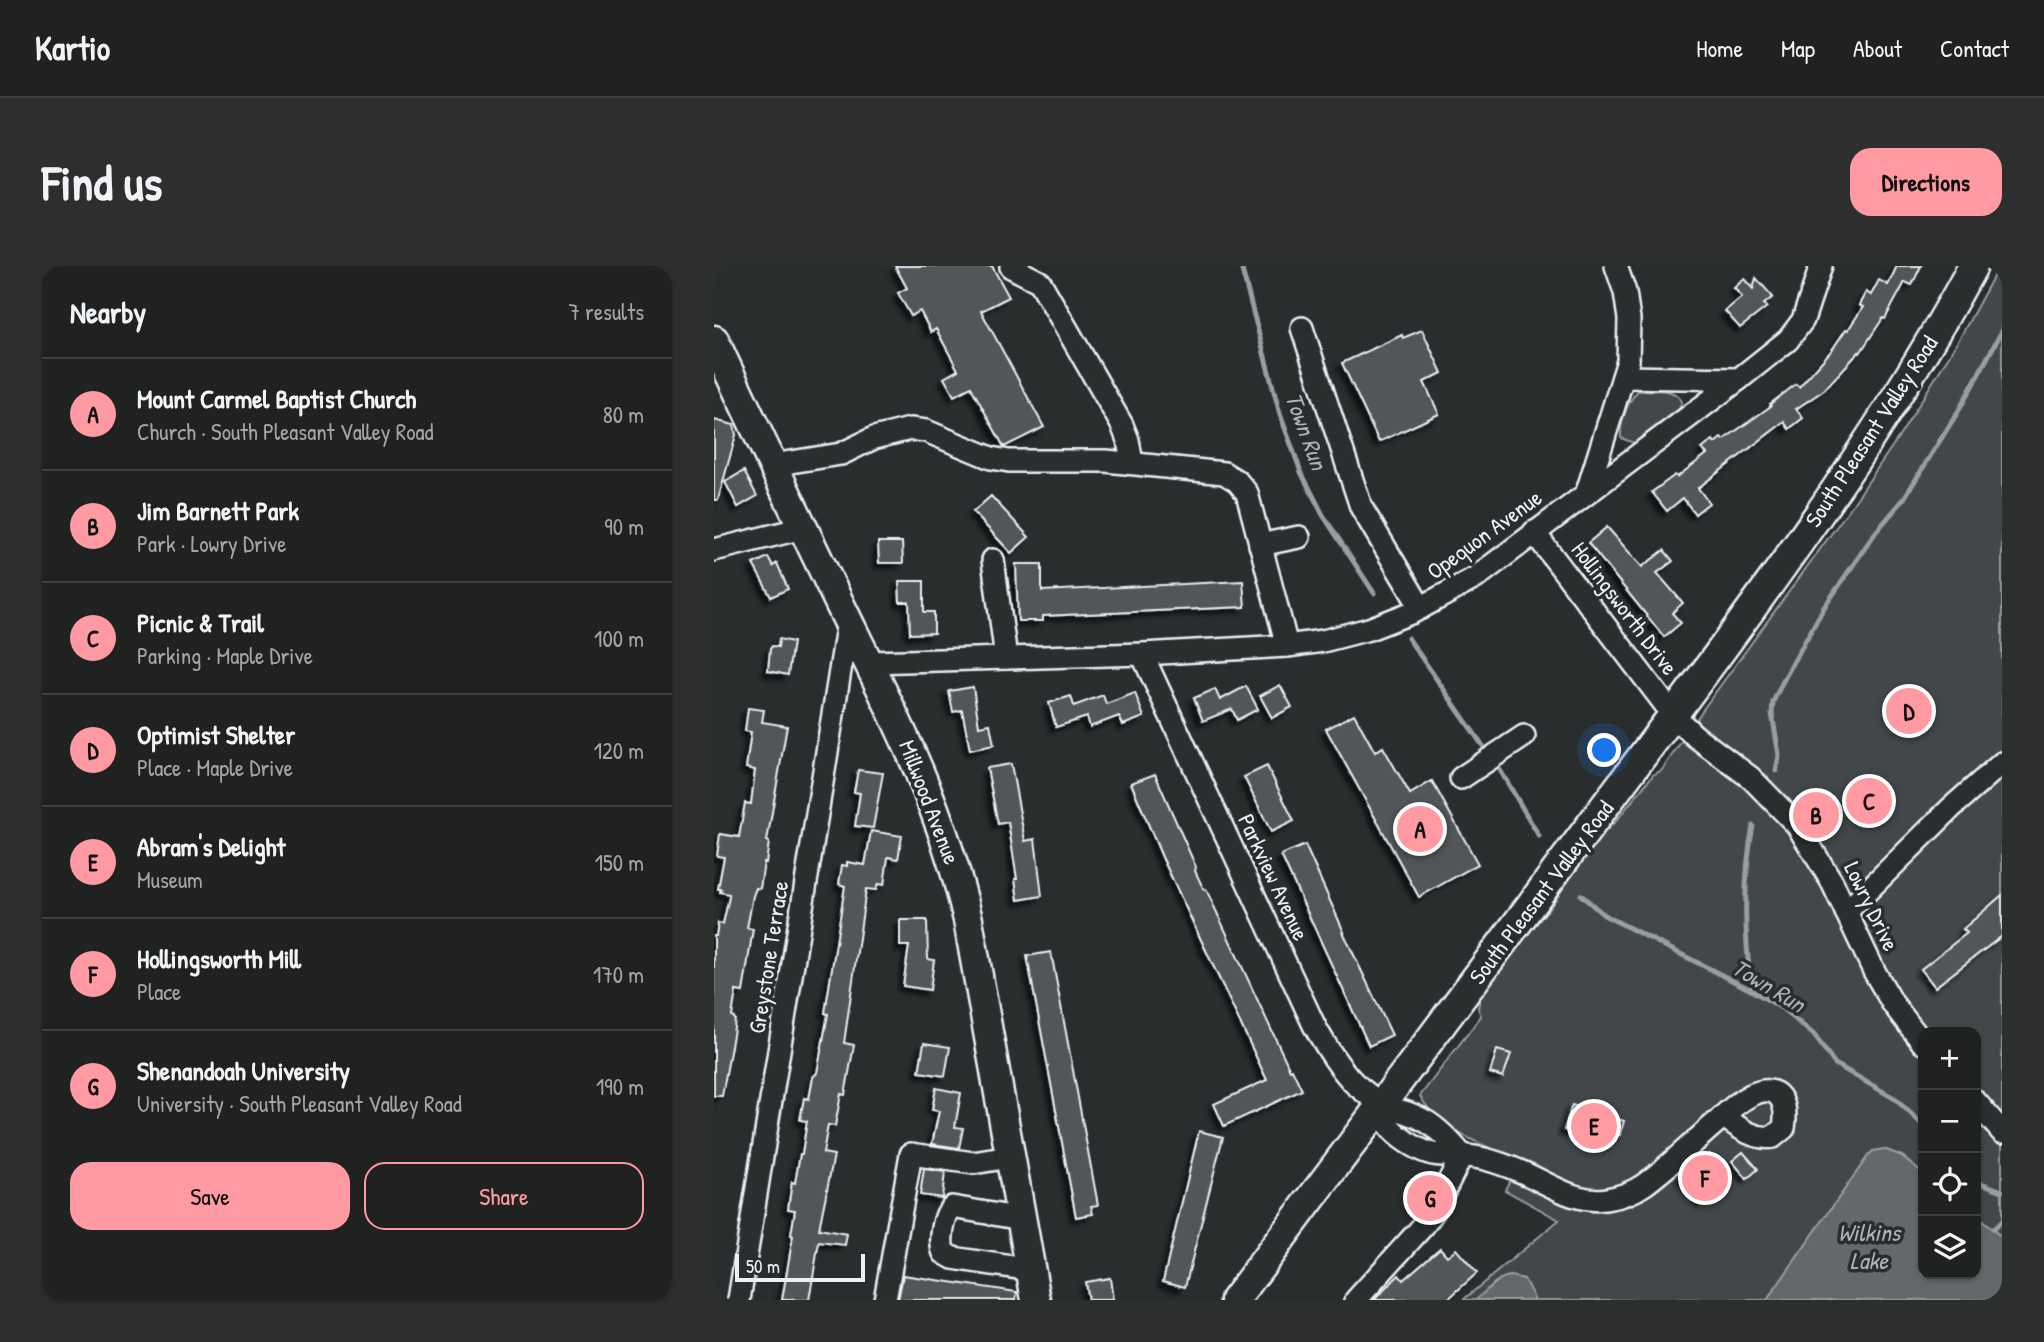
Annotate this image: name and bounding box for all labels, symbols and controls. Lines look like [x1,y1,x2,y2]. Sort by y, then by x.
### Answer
text: Kartio [35,26,110,70]
text: Home [1696,32,1743,64]
text: Map [1781,32,1815,64]
text: About [1853,32,1902,64]
text: Contact [1940,32,2009,64]
button: Directions [1850,148,2002,216]
text: Find us [42,149,162,215]
text: Nearby [70,292,146,332]
text: 7 results [568,296,644,327]
street label: South Pleasant Valley Road [1797,329,1945,533]
text: Mount Carmel Baptist Church [137,381,416,416]
water label: Town Run [1278,388,1336,476]
text: A [87,399,99,430]
text: 80 m [603,399,644,430]
text: Church · South Pleasant Valley Road [137,416,434,447]
street label: Opequon Avenue [1420,482,1548,586]
text: Jim Barnett Park [137,493,299,528]
text: B [87,511,99,542]
text: 90 m [604,511,644,542]
text: Park · Lowry Drive [137,528,286,559]
street label: Hollingsworth Drive [1565,535,1685,681]
text: Picnic & Trail [137,605,264,640]
text: C [87,623,99,654]
text: 100 m [594,623,644,654]
text: Parking · Maple Drive [137,640,313,671]
pin: D [1886,685,1932,737]
text: Optimist Shelter [137,717,295,752]
your location [1587,733,1621,767]
text: D [88,735,98,766]
text: 120 m [594,735,644,766]
street label: Millwood Avenue [892,736,968,868]
text: Place · Maple Drive [137,752,293,783]
pin: C [1846,775,1892,827]
pin: B [1793,789,1839,841]
street label: South Pleasant Valley Road [1462,794,1620,990]
pin: A [1397,803,1443,855]
street label: Parkview Avenue [1231,809,1317,945]
text: Abram's Delight [137,829,285,864]
text: E [88,847,98,878]
text: 150 m [595,847,644,878]
street label: Lowry Drive [1837,856,1907,956]
text: Museum [137,864,203,895]
street label: Greystone Terrace [741,878,795,1036]
text: Hollingsworth Mill [137,941,301,976]
water label: Town Run [1727,951,1813,1020]
text: F [89,959,97,990]
text: 170 m [593,959,644,990]
text: Place [137,976,181,1007]
map controls [1918,1027,1981,1279]
button: + [1918,1027,1981,1090]
text: Shenandoah University [137,1053,350,1088]
text: G [87,1071,99,1102]
text: 190 m [596,1071,644,1102]
text: University · South Pleasant Valley Road [137,1088,462,1119]
button: − [1918,1090,1981,1153]
pin: E [1571,1100,1617,1152]
pin: F [1682,1152,1728,1204]
button: locate [1918,1153,1981,1216]
button: Save [70,1162,350,1230]
button: Share [364,1162,644,1230]
pin: G [1407,1172,1453,1224]
water label: Wilkins Lake [1838,1216,1903,1276]
button: layers [1918,1216,1981,1279]
scale bar [735,1251,864,1283]
text: 50 m [746,1253,780,1279]

